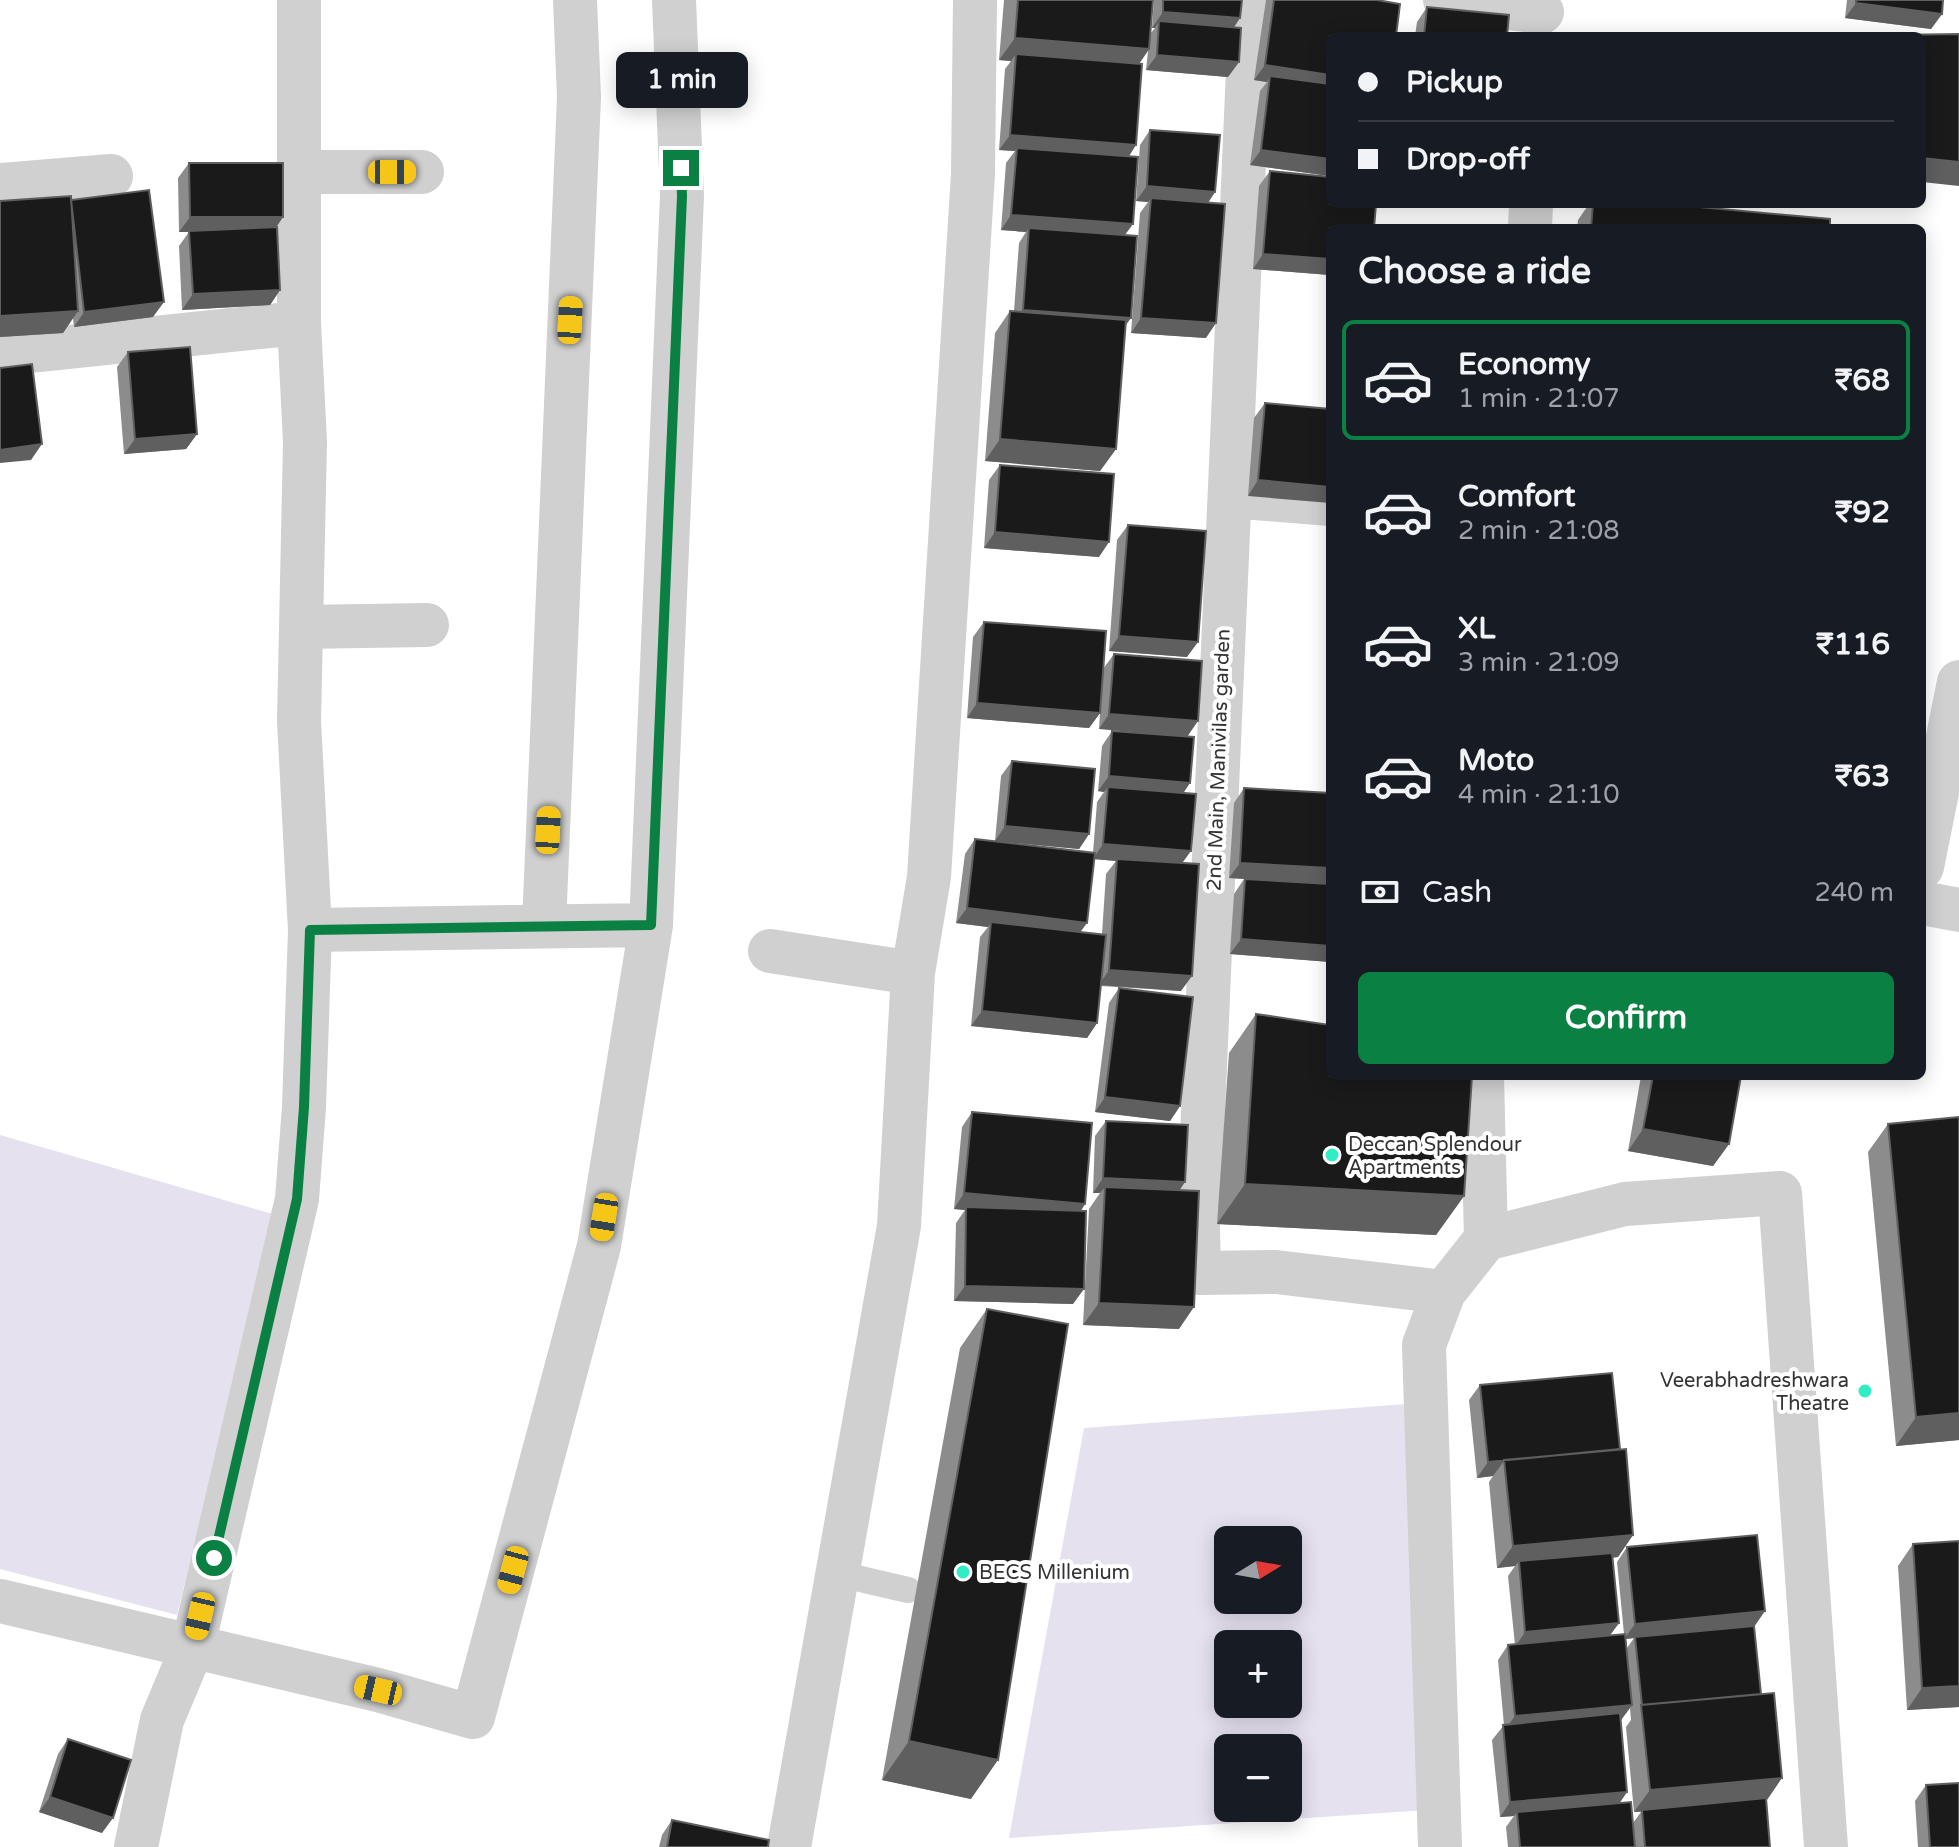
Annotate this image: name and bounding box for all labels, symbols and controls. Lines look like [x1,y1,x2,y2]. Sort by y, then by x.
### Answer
callout: 1 min [615,52,747,108]
text: 1 min [647,64,717,95]
text: Pickup [1406,64,1503,101]
text: Drop-off [1406,141,1530,178]
route end [663,150,699,186]
car [368,160,416,184]
text: Choose a ride [1358,250,1591,293]
car [557,295,583,345]
icon: car [1362,344,1434,416]
text: Economy [1458,346,1591,383]
text: ₹68 [1835,362,1890,399]
text: 1 min · 21:07 [1458,383,1620,414]
icon: car [1362,476,1434,548]
text: Comfort [1458,478,1576,515]
text: ₹92 [1835,494,1890,531]
text: 2 min · 21:08 [1458,515,1620,546]
icon: car [1362,608,1434,680]
text: XL [1458,610,1495,647]
text: ₹116 [1816,626,1890,663]
street label: 2nd Main, Manivilas garden [1202,629,1236,892]
text: 3 min · 21:09 [1458,647,1620,678]
icon: car [1362,740,1434,812]
text: Moto [1458,742,1534,779]
text: ₹63 [1835,758,1890,795]
text: 4 min · 21:10 [1458,779,1620,810]
car [535,805,561,855]
icon: cash [1358,870,1402,914]
text: Cash [1422,874,1492,911]
text: 240 m [1814,877,1894,908]
button: Confirm [1358,972,1894,1064]
place label: Deccan Splendour Apartments [1348,1133,1522,1180]
marker: Deccan Splendour Apartments [1323,1146,1341,1164]
car [588,1191,620,1243]
place label: Veerabhadreshwara Theatre [1660,1369,1849,1416]
marker: Veerabhadreshwara Theatre [1856,1382,1874,1400]
north arrow [1214,1526,1302,1614]
map controls [1214,1526,1302,1822]
route start [196,1540,232,1576]
car [495,1544,531,1596]
place label: BECS Millenium [979,1561,1130,1585]
marker: BECS Millenium [954,1563,972,1581]
car [183,1590,217,1642]
button: + [1214,1630,1302,1718]
car [352,1673,404,1707]
button: − [1214,1734,1302,1822]

